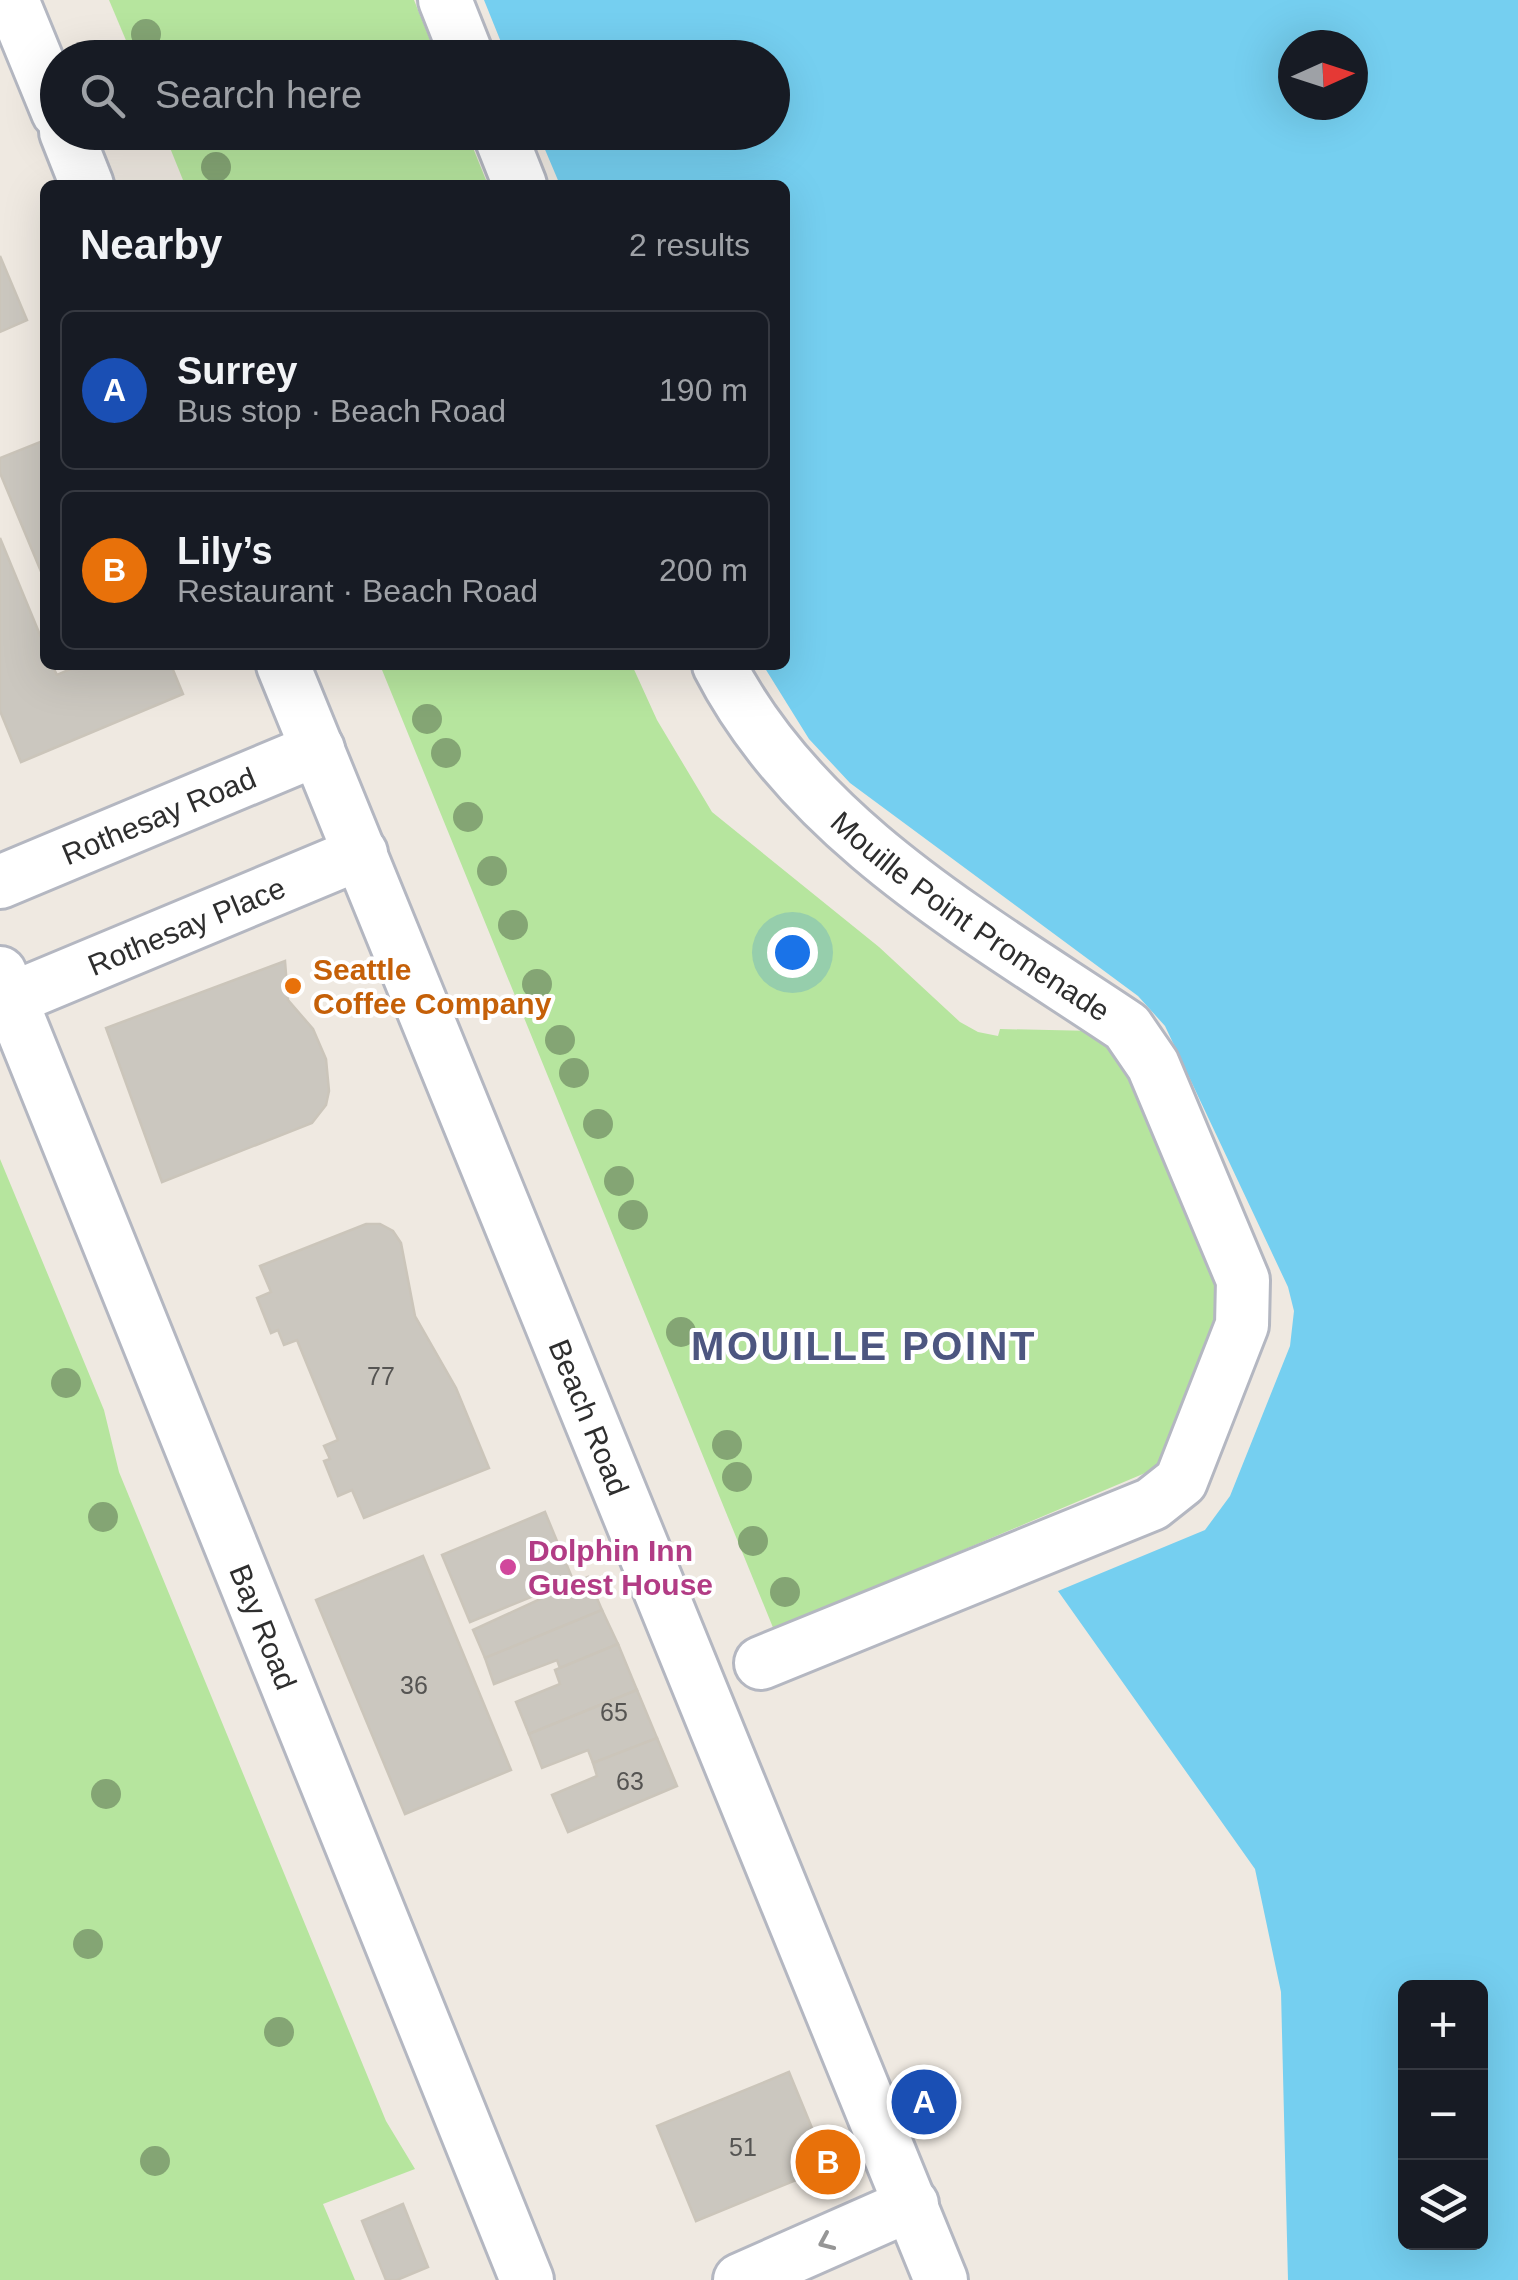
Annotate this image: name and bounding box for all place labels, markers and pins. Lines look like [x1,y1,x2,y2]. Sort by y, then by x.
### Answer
place label: Seattle Coffee Company [313,953,552,1020]
marker: Seattle Coffee Company [282,975,304,997]
place label: Dolphin Inn Guest House [528,1534,713,1601]
marker: Dolphin Inn Guest House [497,1556,519,1578]
pin: A [892,2064,956,2140]
pin: B [796,2124,860,2200]

